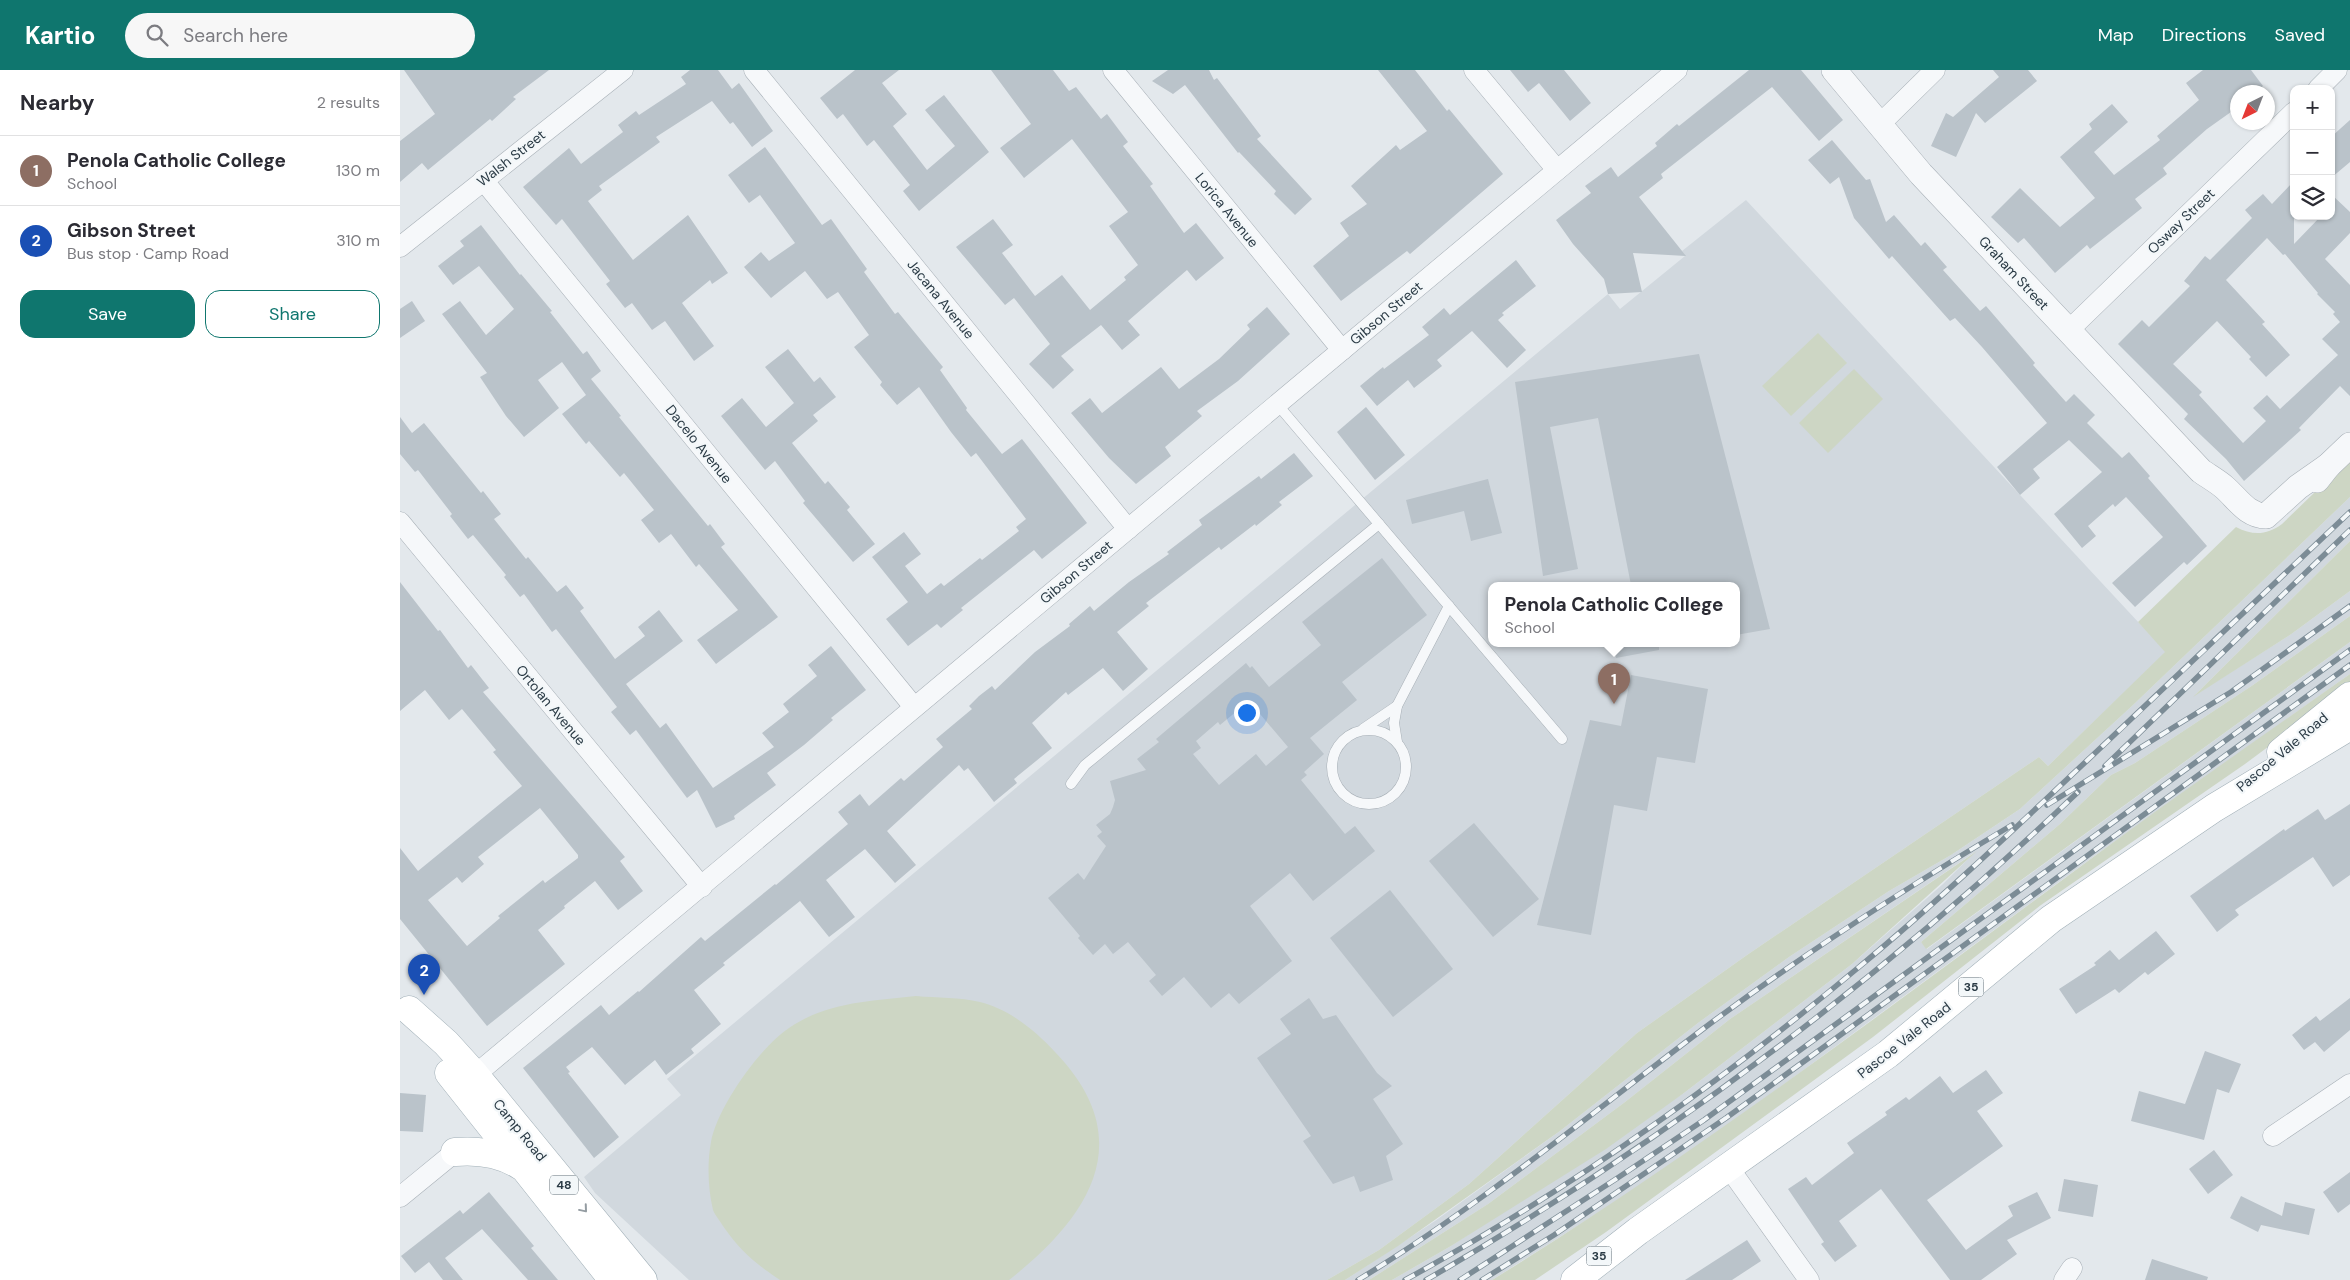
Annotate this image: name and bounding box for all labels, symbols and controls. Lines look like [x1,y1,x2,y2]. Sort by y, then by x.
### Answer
search box [125,13,475,58]
text: Kartio [25,20,95,51]
icon: search [143,21,171,49]
text: Search here [183,23,288,48]
text: Map [2098,23,2134,47]
text: Directions [2162,23,2247,47]
text: Saved [2275,23,2325,47]
north arrow [2230,85,2275,130]
map controls [2290,85,2335,220]
button: + [2290,85,2335,130]
text: Nearby [20,89,94,117]
text: 2 results [317,92,380,113]
street label: Walsh Street [473,126,549,190]
button: − [2290,130,2335,175]
text: Penola Catholic College [67,148,286,173]
text: 1 [33,160,39,181]
text: 130 m [336,160,380,181]
street label: Lorica Avenue [1191,169,1263,251]
text: School [67,173,117,194]
button: layers [2290,175,2335,220]
street label: Osway Street [2144,184,2218,258]
text: Gibson Street [67,218,196,243]
text: 2 [31,230,41,251]
text: 310 m [336,230,380,251]
street label: Graham Street [1975,232,2053,314]
text: Bus stop · Camp Road [67,243,229,264]
street label: Jacana Avenue [903,256,979,342]
street label: Gibson Street [1346,277,1426,349]
button: Save [20,290,195,338]
button: Share [205,290,380,338]
street label: Dacelo Avenue [662,401,736,487]
street label: Gibson Street [1036,536,1116,608]
popup [1488,582,1740,647]
text: Penola Catholic College [1505,592,1723,617]
text: School [1505,617,1555,638]
street label: Ortolan Avenue [512,661,590,749]
pin: 1 [1598,663,1630,704]
your location [1234,700,1260,726]
street label: Pascoe Vale Road [2233,708,2331,796]
pin: 2 [408,954,440,995]
road number: 35 [1958,978,1984,996]
street label: Pascoe Vale Road [1854,998,1954,1082]
street label: Camp Road [489,1095,551,1165]
road number: 48 [550,1176,578,1194]
one-way arrow [579,1203,587,1212]
road number: 35 [1586,1246,1612,1266]

